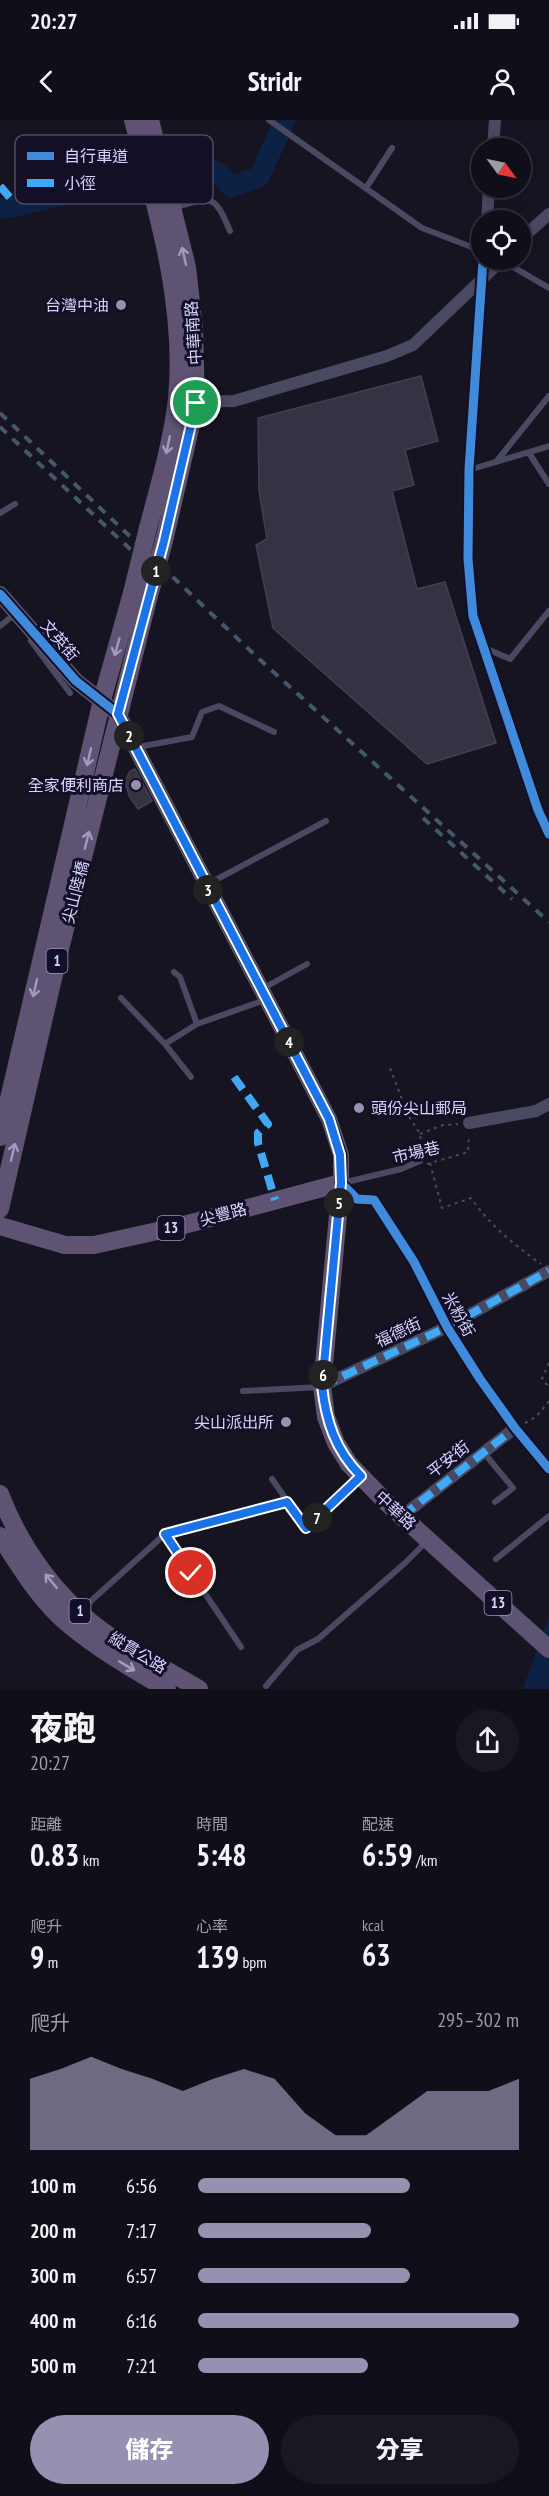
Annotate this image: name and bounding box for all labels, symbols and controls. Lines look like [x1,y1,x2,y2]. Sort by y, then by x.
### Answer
text: 20:27 [30,7,78,35]
text: Stridr [248,64,301,98]
icon: back [30,65,63,98]
icon: person [486,65,519,98]
legend [15,135,213,204]
north arrow [471,138,531,198]
map controls [471,138,531,270]
text: 自行車道 [64,146,128,166]
text: 小徑 [64,173,96,193]
button: locate [471,210,531,270]
one-way arrow [178,247,190,266]
place label: 台灣中油 [45,295,109,315]
marker: 台灣中油 [114,298,128,312]
street label: 中華南路 [181,300,205,366]
pin [170,377,221,428]
icon: arrive [179,386,212,419]
one-way arrow [162,435,173,454]
pin: 1 [141,556,171,586]
text: 1 [152,561,160,581]
street label: 文英街 [37,615,83,665]
one-way arrow [111,637,122,656]
pin: 2 [114,721,144,751]
text: 2 [125,726,133,746]
one-way arrow [82,747,94,766]
place label: 全家便利商店 [28,775,124,795]
marker: 全家便利商店 [129,778,143,792]
one-way arrow [82,831,94,850]
street label: 尖山陸橋 [58,859,92,925]
pin: 3 [193,875,223,905]
text: 3 [204,880,212,900]
road number: 1 [46,949,68,973]
one-way arrow [28,978,40,997]
pin: 4 [274,1027,304,1057]
text: 4 [285,1032,293,1052]
place label: 頭份尖山郵局 [371,1098,467,1118]
marker: 頭份尖山郵局 [352,1101,366,1115]
street label: 市場巷 [390,1137,442,1167]
one-way arrow [8,1143,19,1163]
pin: 5 [324,1188,354,1218]
text: 5 [335,1193,343,1213]
street label: 尖豐路 [197,1198,249,1230]
road number: 13 [158,1216,184,1240]
street label: 米粉街 [439,1288,479,1340]
street label: 福德街 [372,1313,424,1351]
pin: 6 [308,1360,338,1390]
text: 6 [319,1365,327,1385]
place label: 尖山派出所 [194,1412,274,1432]
marker: 尖山派出所 [279,1415,293,1429]
street label: 平安街 [423,1436,473,1482]
street label: 中華路 [372,1486,420,1534]
pin: 7 [302,1503,332,1533]
text: 7 [313,1508,321,1528]
pin [165,1547,216,1598]
icon: check [174,1556,207,1589]
one-way arrow [44,1574,58,1589]
road number: 13 [484,1591,512,1615]
road number: 1 [70,1599,90,1623]
street label: 縱貫公路 [105,1627,171,1677]
one-way arrow [118,1660,135,1672]
text: 夜跑 [30,1706,96,1749]
button: share [456,1709,519,1772]
text: 20:27 [30,1750,70,1776]
text: 距離 [30,1814,62,1834]
text: 時間 [196,1814,228,1834]
text: 配速 [362,1814,394,1834]
text: 0.83 [30,1835,79,1874]
text: 5:48 [196,1835,247,1874]
text: 6:59 [362,1835,413,1874]
text: km [79,1850,99,1870]
text: /km [413,1850,437,1870]
text: kcal [362,1915,384,1935]
text: 爬升 [30,1916,62,1936]
text: 心率 [196,1916,228,1936]
text: 63 [362,1935,391,1974]
text: 9 [30,1937,44,1976]
text: 139 [196,1937,239,1976]
text: m [44,1952,58,1972]
text: bpm [239,1952,267,1972]
text: 295–302 m [437,2007,519,2033]
text: 爬升 [30,2010,70,2036]
text: 100 m [30,2173,76,2199]
text: 6:56 [126,2173,157,2199]
text: 200 m [30,2218,76,2244]
text: 7:17 [126,2218,157,2244]
text: 300 m [30,2263,76,2289]
text: 6:57 [126,2263,157,2289]
text: 400 m [30,2308,76,2334]
text: 6:16 [126,2308,157,2334]
text: 500 m [30,2353,76,2379]
text: 7:21 [126,2353,157,2379]
button: 儲存 [30,2415,269,2484]
button: 分享 [281,2415,519,2484]

